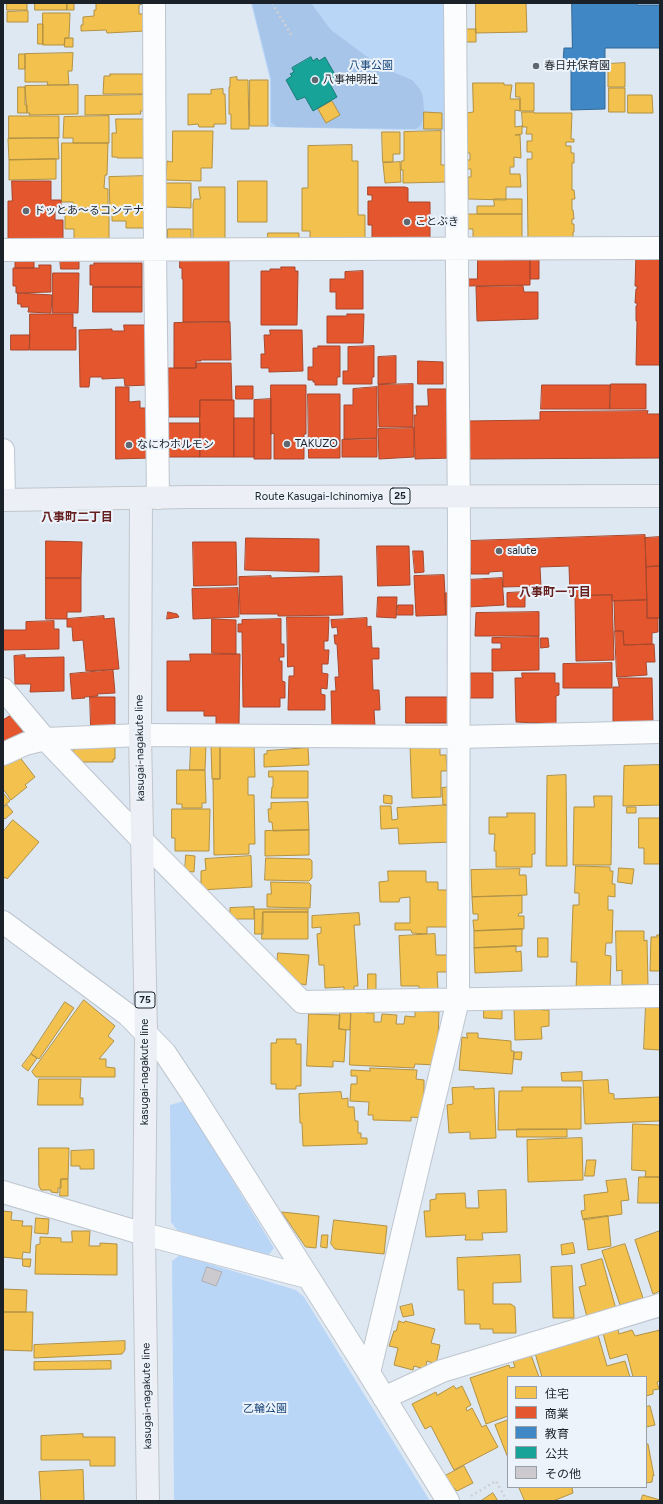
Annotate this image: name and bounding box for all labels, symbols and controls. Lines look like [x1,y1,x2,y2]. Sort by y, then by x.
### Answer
park label: 八事公園 [349,59,393,73]
place label: 春日井保育園 [544,59,610,73]
marker: 春日井保育園 [531,61,541,71]
place label: 八事神明社 [323,73,378,87]
marker: 八事神明社 [310,75,320,85]
place label: ドッとあ〜るコンテナ [34,204,144,218]
marker: ドッとあ〜るコンテナ [21,206,31,216]
place label: ことぶき [415,215,459,229]
marker: ことぶき [402,217,412,227]
place label: TAKUZO [295,437,338,451]
place label: なにわホルモン [137,438,214,452]
marker: TAKUZO [282,439,292,449]
marker: なにわホルモン [124,440,134,450]
road number: 25 [390,488,410,504]
street label: Route Kasugai-Ichinomiya [255,490,383,504]
district label: 八事町二丁目 [41,510,113,524]
place label: salute [507,544,536,558]
marker: salute [494,546,504,556]
district label: 八事町一丁目 [519,585,591,599]
street label: kasugai-nagakute line [132,695,148,801]
road number: 75 [135,992,155,1008]
street label: kasugai-nagakute line [138,1019,152,1125]
street label: kasugai-nagakute line [139,1343,155,1449]
legend [507,1376,647,1488]
text: 住宅 [545,1387,569,1401]
park label: 乙輪公園 [243,1402,287,1416]
text: 商業 [545,1407,569,1421]
text: 教育 [545,1427,569,1441]
text: 公共 [545,1447,569,1461]
text: その他 [545,1467,581,1481]

